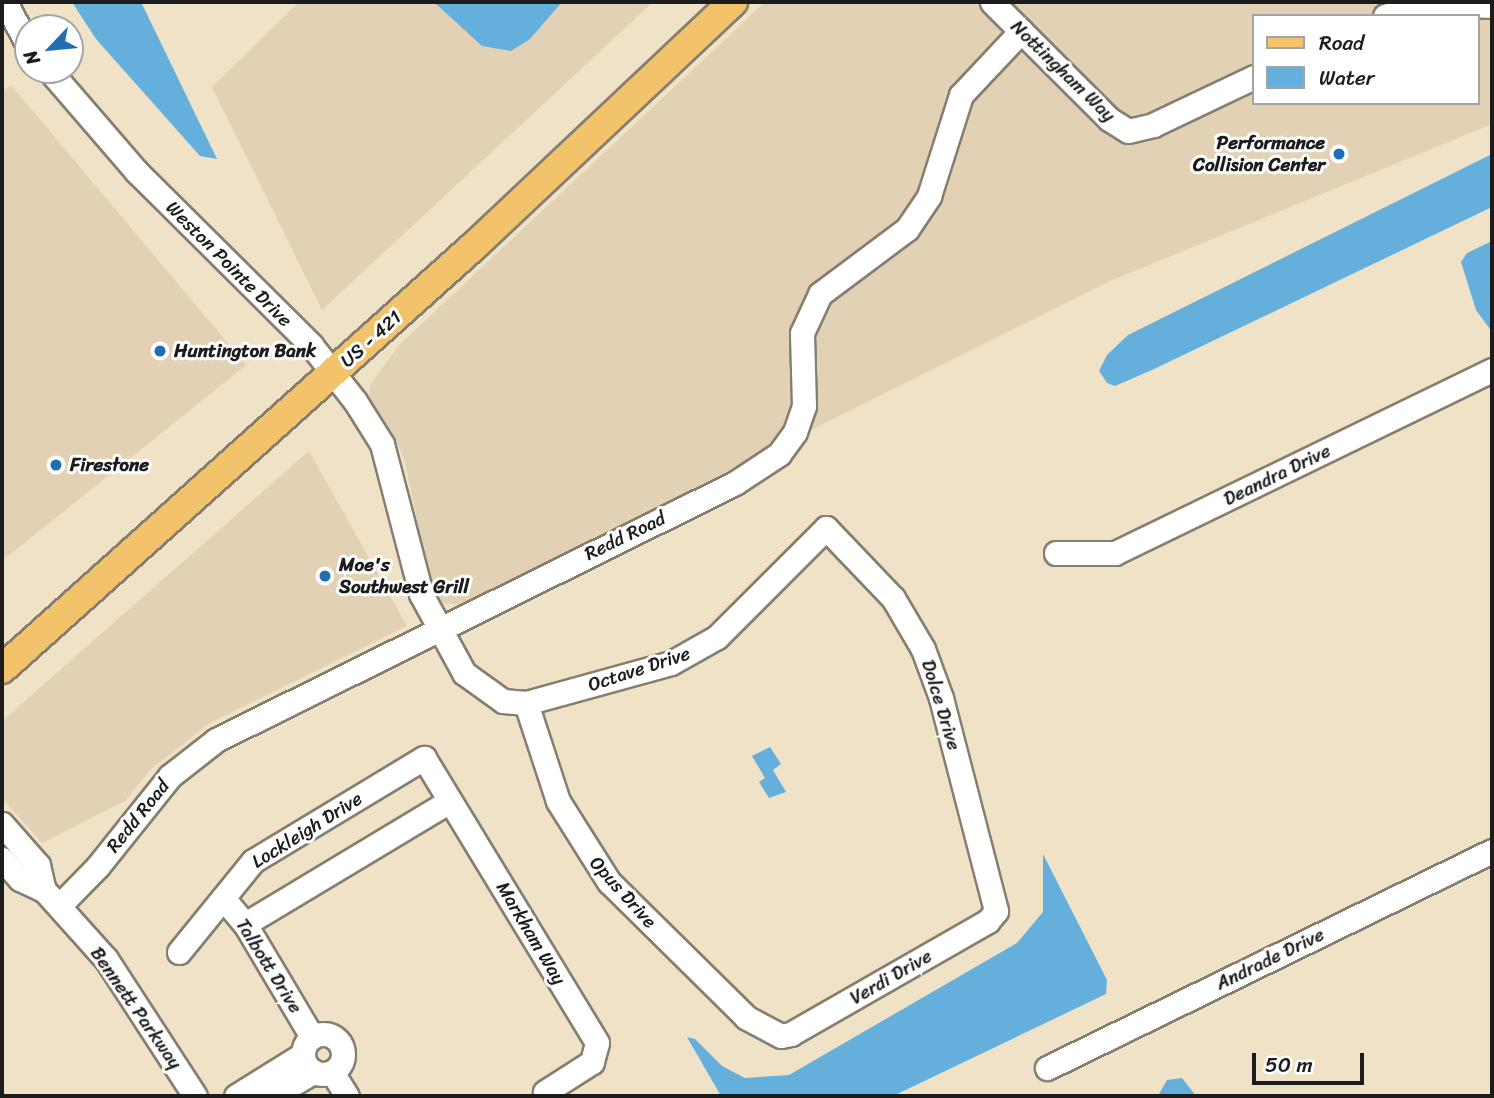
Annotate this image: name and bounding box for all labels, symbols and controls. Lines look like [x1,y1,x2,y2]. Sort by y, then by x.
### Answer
north arrow [14,14,84,84]
legend [1252,14,1480,105]
street label: Nottingham Way [1006,15,1120,127]
text: Road [1319,24,1364,62]
text: N [14,44,49,71]
text: Water [1319,59,1374,97]
place label: Performance Collision Center [1192,132,1325,176]
marker: Performance Collision Center [1331,146,1347,162]
street label: Weston Pointe Drive [161,196,297,332]
street label: US - 421 [336,306,406,372]
place label: Huntington Bank [174,340,316,362]
marker: Huntington Bank [152,343,168,359]
street label: Deandra Drive [1220,439,1334,511]
place label: Firestone [70,454,149,476]
marker: Firestone [48,457,64,473]
street label: Redd Road [581,507,669,565]
place label: Moe's Southwest Grill [339,554,469,598]
marker: Moe's Southwest Grill [317,568,333,584]
street label: Octave Drive [585,642,693,696]
street label: Dolce Drive [916,657,966,753]
street label: Redd Road [102,775,174,857]
street label: Lockleigh Drive [248,787,366,873]
street label: Opus Drive [585,851,661,933]
street label: Markham Way [491,877,571,989]
street label: Talbott Drive [231,914,307,1018]
street label: Andrade Drive [1212,923,1328,995]
street label: Bennett Parkway [85,942,187,1074]
street label: Verdi Drive [846,944,936,1010]
scale bar [1256,1038,1368,1082]
text: 50 m [1265,1046,1313,1084]

